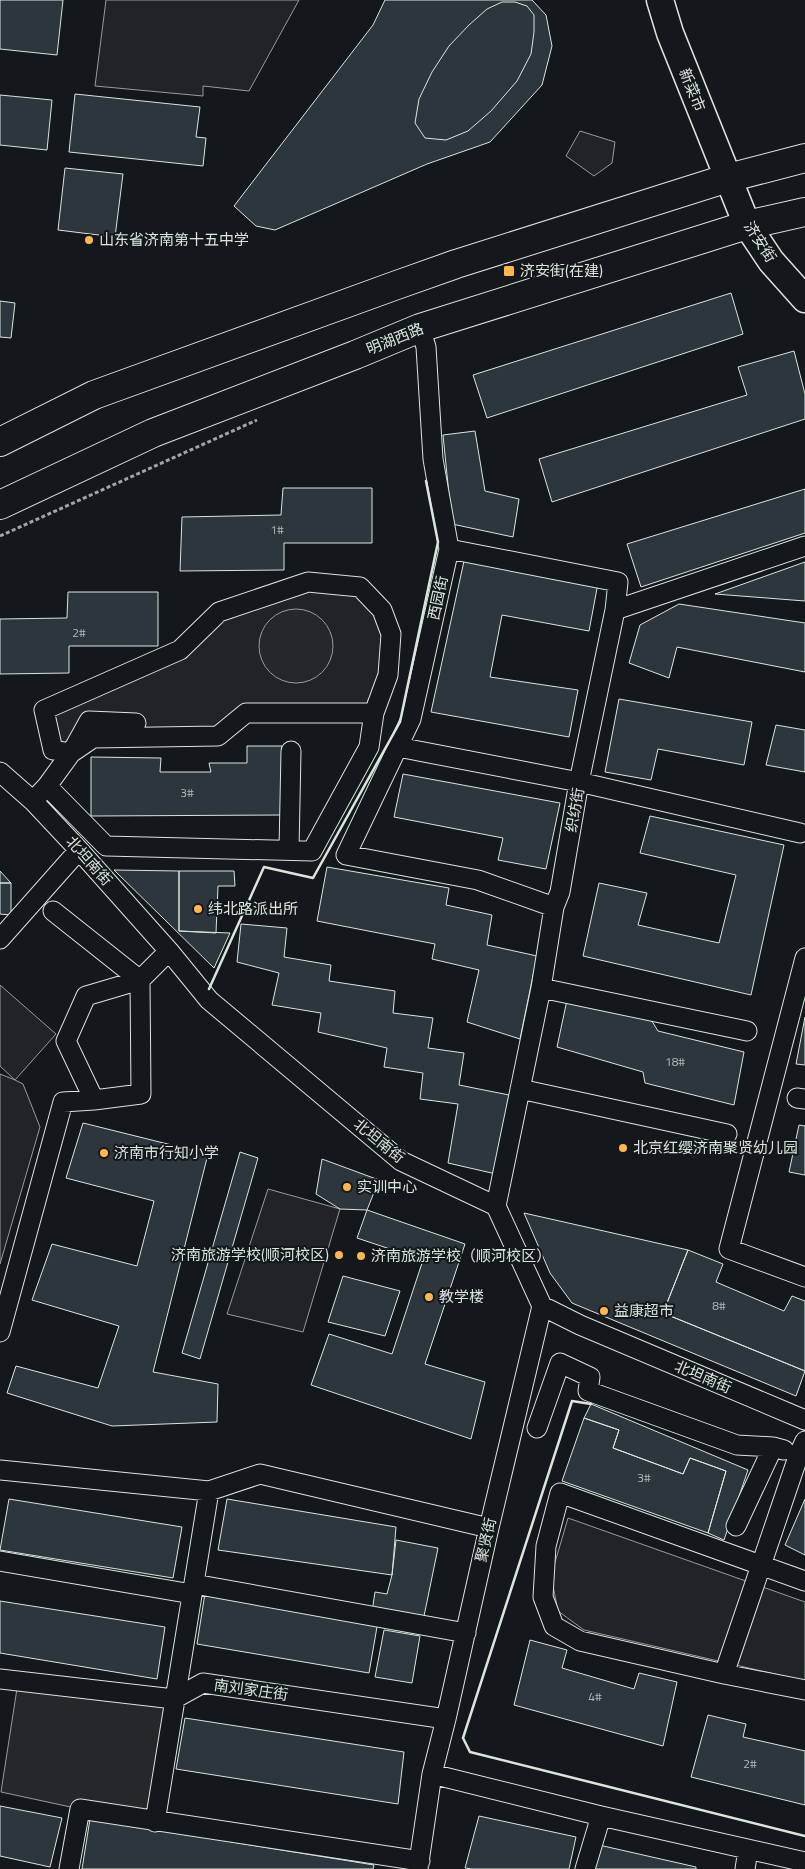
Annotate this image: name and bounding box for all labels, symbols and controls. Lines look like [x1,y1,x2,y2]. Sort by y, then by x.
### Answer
street label: 新菜市 [673,65,712,115]
street label: 济安街 [739,217,782,267]
place label: 山东省济南第十五中学 [99,228,249,251]
marker: 山东省济南第十五中学 [83,234,95,246]
place label: 济安街(在建) [520,259,603,282]
marker: 济安街(在建) [502,264,516,278]
street label: 明湖西路 [363,317,427,360]
house number: 1# [270,520,284,539]
street label: 西园街 [422,573,453,622]
house number: 2# [72,623,86,642]
house number: 3# [180,783,194,802]
street label: 织纺街 [559,786,590,834]
street label: 北坦南街 [61,831,118,891]
place label: 纬北路派出所 [208,897,298,920]
marker: 纬北路派出所 [192,903,204,915]
house number: 18# [665,1052,685,1071]
street label: 北坦南街 [349,1113,410,1168]
place label: 北京红缨济南聚贤幼儿园 [633,1136,798,1159]
place label: 济南市行知小学 [114,1141,219,1164]
marker: 北京红缨济南聚贤幼儿园 [617,1142,629,1154]
marker: 济南市行知小学 [98,1147,110,1159]
place label: 实训中心 [357,1175,417,1198]
marker: 实训中心 [341,1181,353,1193]
place label: 济南旅游学校(顺河校区) [171,1243,329,1266]
place label: 济南旅游学校（顺河校区） [371,1244,551,1267]
marker: 济南旅游学校(顺河校区) [333,1249,345,1261]
marker: 济南旅游学校（顺河校区） [355,1250,367,1262]
place label: 教学楼 [439,1285,484,1308]
marker: 教学楼 [423,1291,435,1303]
house number: 8# [712,1296,726,1315]
place label: 益康超市 [614,1299,674,1322]
marker: 益康超市 [598,1305,610,1317]
street label: 北坦南街 [671,1354,735,1399]
house number: 3# [637,1468,651,1487]
street label: 聚贤街 [469,1515,502,1564]
street label: 南刘家庄街 [212,1673,290,1706]
house number: 4# [588,1687,602,1706]
house number: 2# [743,1754,757,1773]

